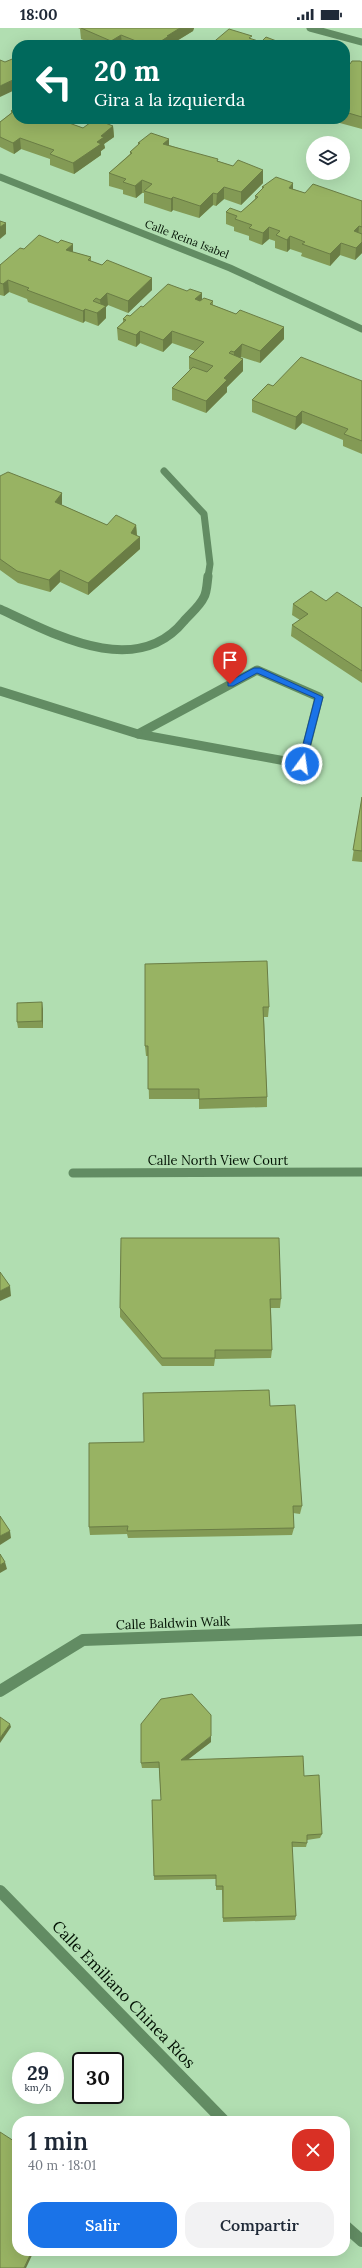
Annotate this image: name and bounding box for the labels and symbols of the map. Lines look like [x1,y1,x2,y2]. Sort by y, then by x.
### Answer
street label: Calle Reina Isabel [143,217,231,261]
pin [213,643,247,684]
position arrow [281,743,323,785]
street label: Calle North View Court [148,1152,288,1169]
street label: Calle Baldwin Walk [116,1613,230,1633]
street label: Calle Emiliano Chinea Ríos [48,1916,200,2072]
speed limit sign: 30 [72,2052,124,2104]

